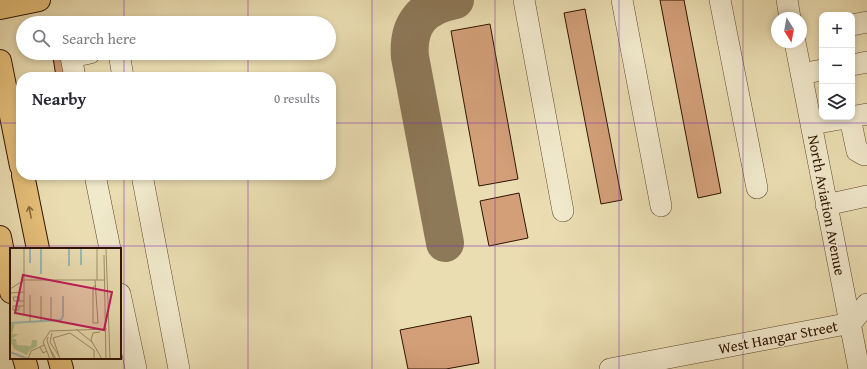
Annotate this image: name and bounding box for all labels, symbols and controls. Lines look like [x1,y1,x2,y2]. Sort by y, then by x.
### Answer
north arrow [771,12,807,48]
map controls [819,12,855,120]
button: + [819,12,855,48]
search box [16,16,336,60]
icon: search [30,27,52,49]
text: Search here [62,28,136,49]
button: − [819,48,855,84]
button: layers [819,84,855,120]
text: Nearby [32,86,86,111]
text: 0 results [274,89,320,108]
street label: North Aviation Avenue [803,133,851,277]
one-way arrow [26,206,34,219]
inset map [10,248,121,359]
street label: West Hangar Street [717,315,840,359]

